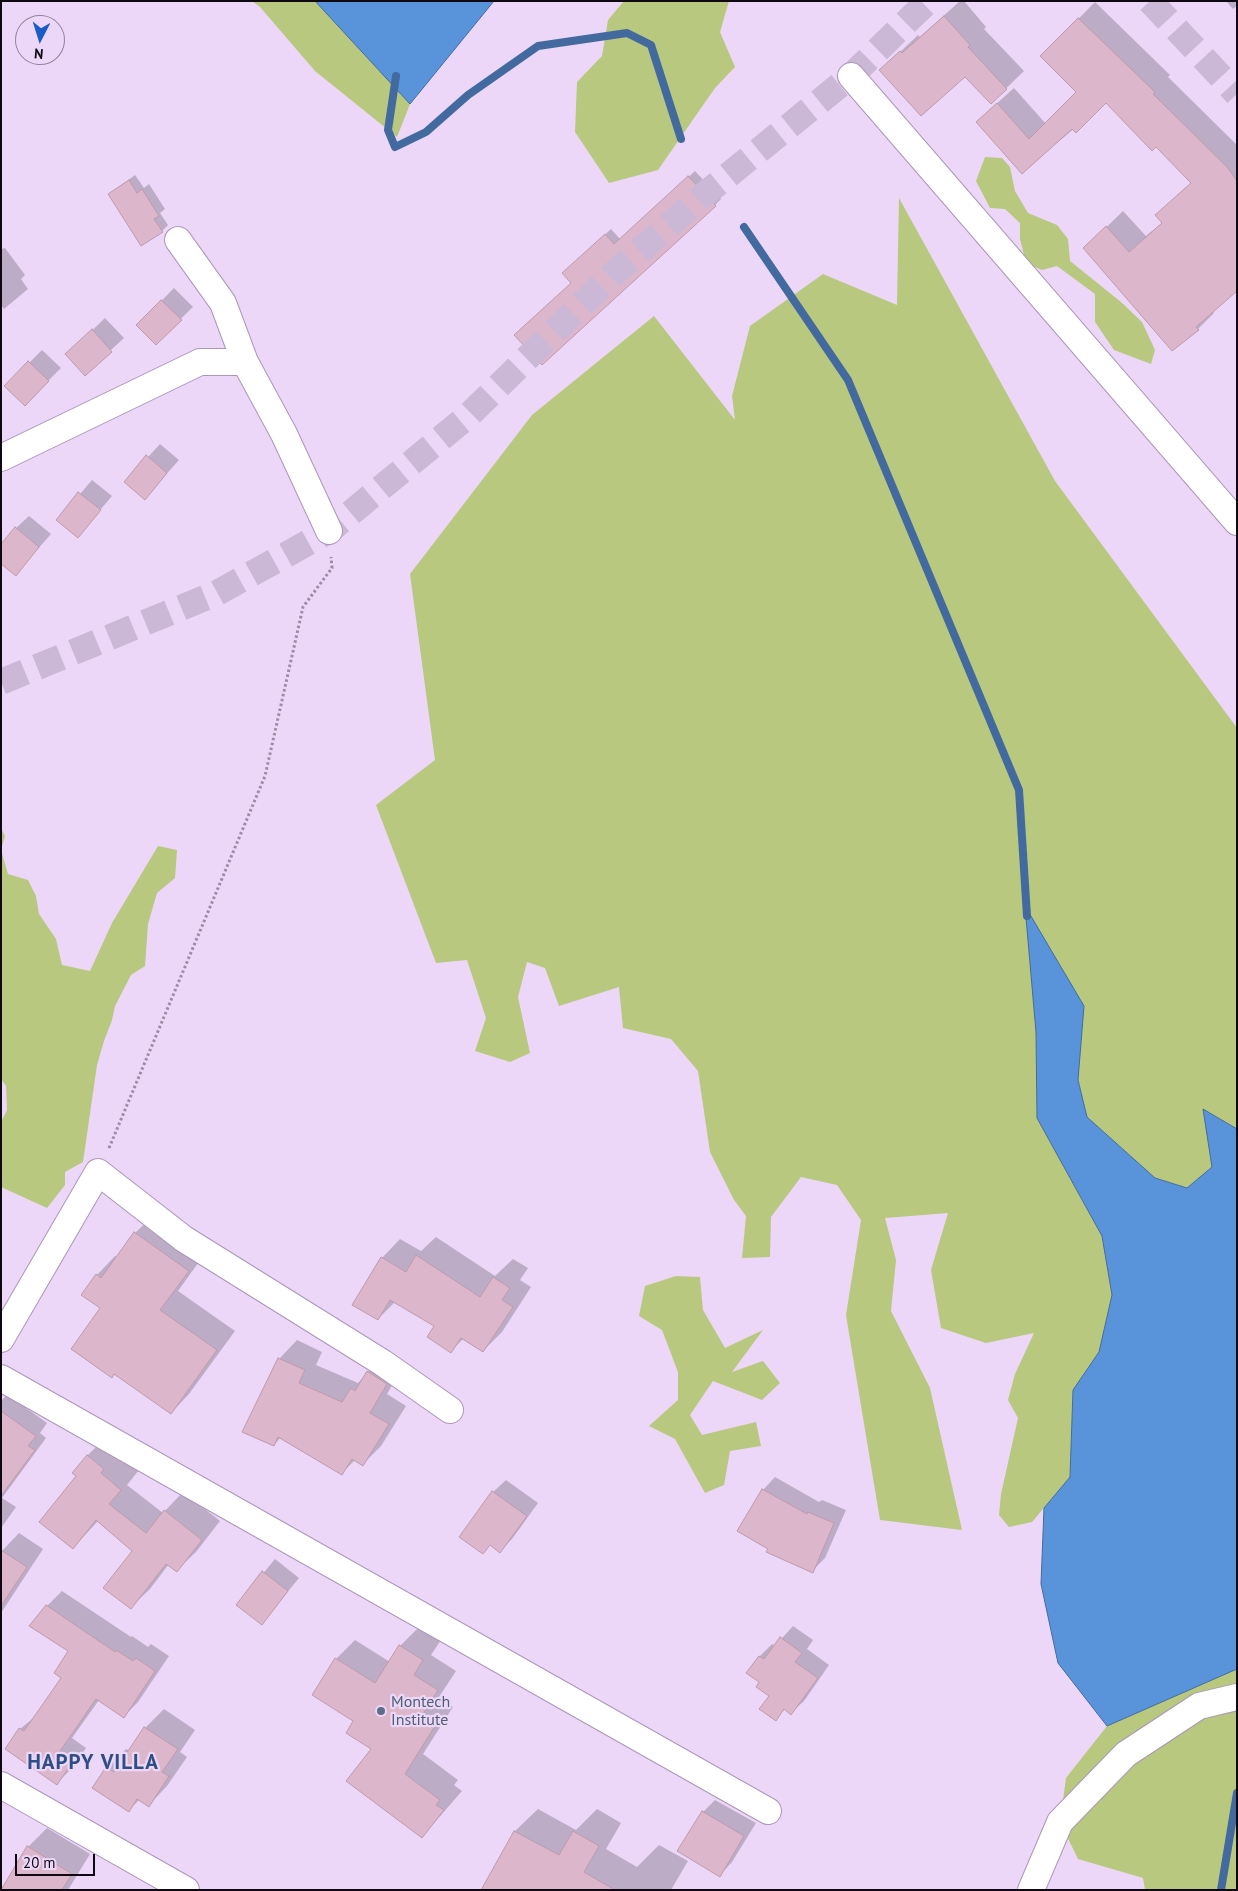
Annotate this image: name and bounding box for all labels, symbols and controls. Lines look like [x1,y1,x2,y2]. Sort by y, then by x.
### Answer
north arrow [15,15,65,65]
text: N [33,45,44,63]
place label: Montech Institute [391,1692,450,1730]
marker: Montech Institute [375,1705,387,1717]
district label: HAPPY VILLA [26,1750,160,1776]
scale bar [18,1844,98,1876]
text: 20 m [23,1853,56,1872]

